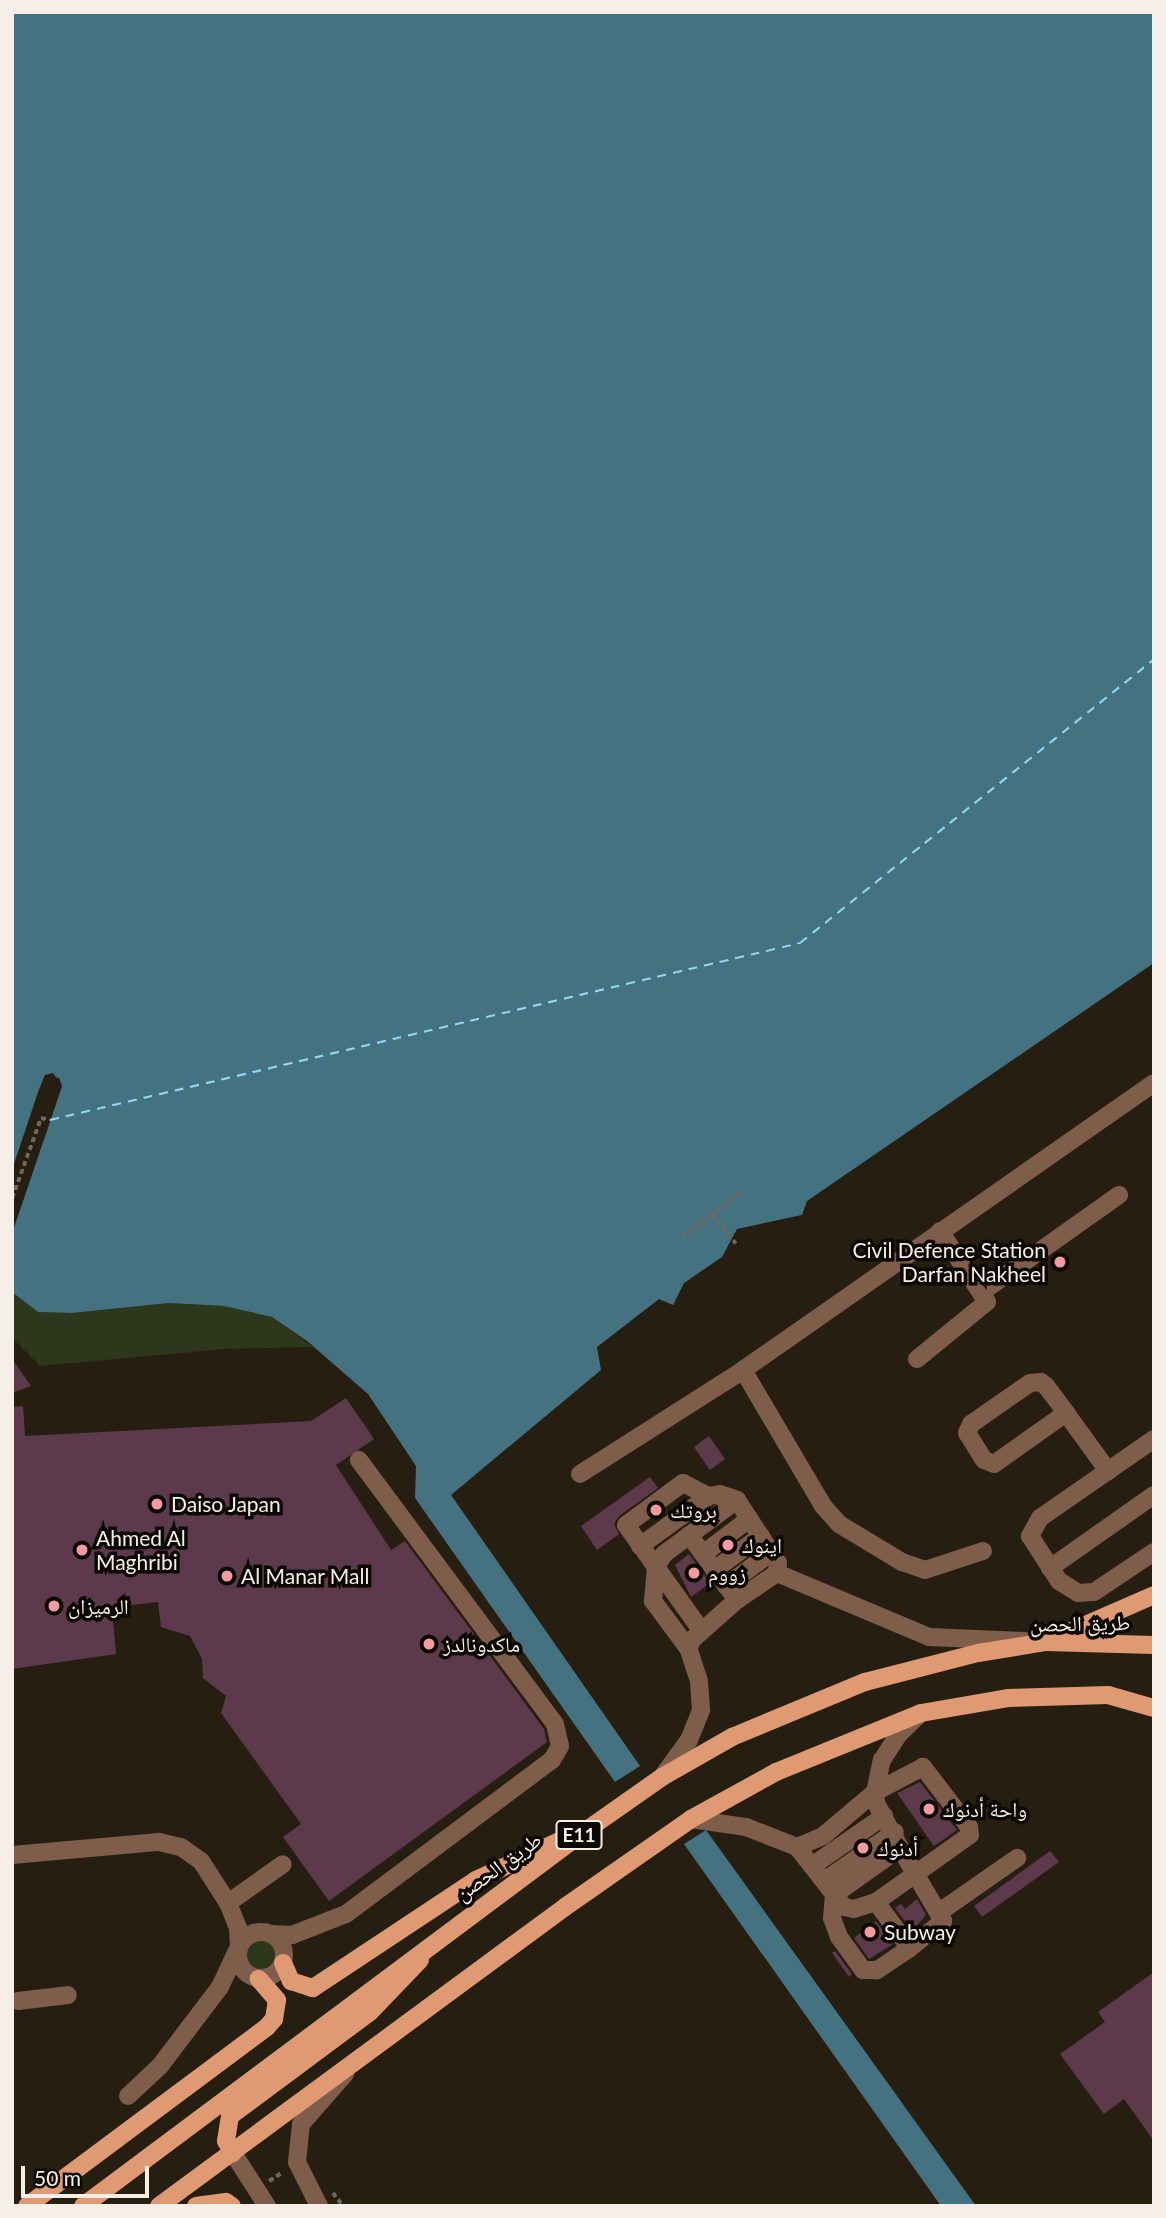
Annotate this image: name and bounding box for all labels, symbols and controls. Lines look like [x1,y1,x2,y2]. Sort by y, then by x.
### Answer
place label: Civil Defence Station Darfan Nakheel [852,1237,1046,1287]
marker: Civil Defence Station Darfan Nakheel [1052,1254,1068,1270]
place label: Daiso Japan [171,1491,281,1517]
marker: Daiso Japan [149,1496,165,1512]
place label: بروتك [670,1497,717,1523]
marker: بروتك [648,1502,664,1518]
place label: Ahmed Al Maghribi [96,1525,187,1575]
place label: اينوك [742,1532,782,1558]
marker: اينوك [720,1537,736,1553]
marker: Ahmed Al Maghribi [74,1542,90,1558]
place label: زووم [708,1560,746,1586]
place label: Al Manar Mall [241,1563,370,1589]
marker: زووم [686,1565,702,1581]
marker: Al Manar Mall [219,1568,235,1584]
place label: الرميزان [68,1593,129,1619]
marker: الرميزان [46,1598,62,1614]
street label: طريق الحصن [1030,1610,1130,1636]
place label: ماكدونالدز [443,1631,520,1657]
marker: ماكدونالدز [421,1636,437,1652]
place label: واحة أدنوك [943,1796,1027,1822]
marker: واحة أدنوك [921,1801,937,1817]
road number: E11 [554,1820,604,1851]
street label: طريق الحصن [450,1826,546,1906]
place label: أدنوك [877,1835,918,1861]
marker: أدنوك [855,1840,871,1856]
place label: Subway [884,1919,956,1945]
marker: Subway [862,1924,878,1940]
scale bar [24,2152,152,2196]
text: 50 m [34,2165,81,2190]

